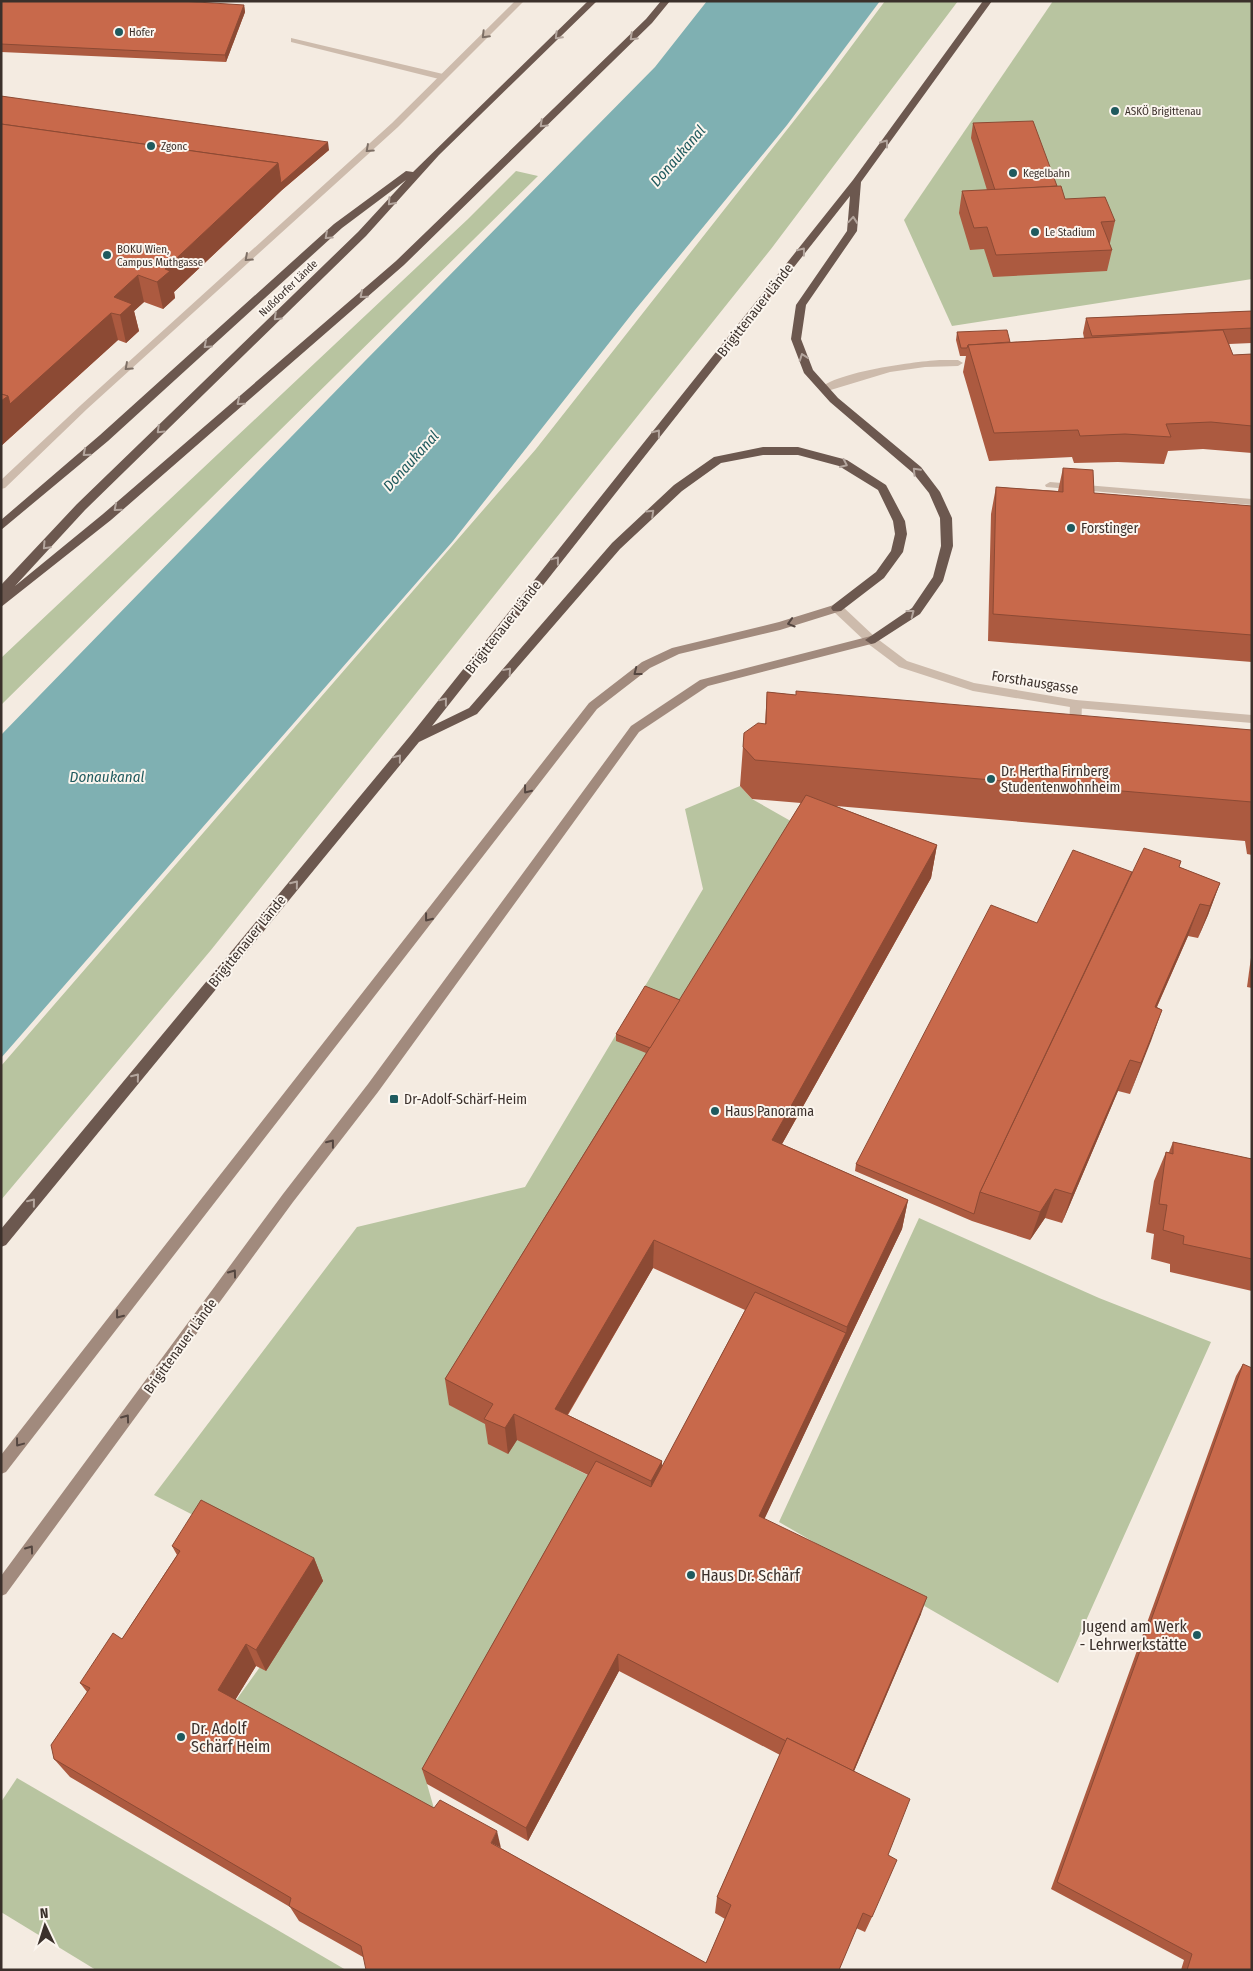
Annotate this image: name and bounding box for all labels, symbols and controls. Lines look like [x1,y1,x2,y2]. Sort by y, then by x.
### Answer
marker: Hofer [113,26,125,38]
place label: Hofer [129,26,154,39]
one-way arrow [482,30,491,39]
one-way arrow [555,30,564,39]
one-way arrow [629,31,638,40]
marker: ASKÖ Brigittenau [1109,105,1121,117]
place label: ASKÖ Brigittenau [1125,105,1201,118]
one-way arrow [540,118,549,127]
water label: Donaukanal [647,122,709,190]
one-way arrow [879,139,888,149]
marker: Zgonc [145,140,157,152]
place label: Zgonc [161,140,187,153]
one-way arrow [365,143,374,152]
marker: Kegelbahn [1007,167,1019,179]
place label: Kegelbahn [1023,167,1070,180]
one-way arrow [388,196,397,205]
one-way arrow [848,216,859,224]
marker: Le Stadium [1029,226,1041,238]
place label: Le Stadium [1045,226,1095,239]
one-way arrow [324,230,333,239]
place label: BOKU Wien, Campus Muthgasse [117,243,203,269]
one-way arrow [796,248,804,257]
marker: BOKU Wien, Campus Muthgasse [101,249,113,261]
one-way arrow [245,252,254,261]
street label: Nußdorfer Lände [256,257,320,320]
street label: Brigittenauer Lände [714,260,797,360]
one-way arrow [359,290,368,299]
one-way arrow [273,311,282,320]
one-way arrow [203,339,212,348]
one-way arrow [799,353,809,362]
one-way arrow [125,361,134,370]
one-way arrow [237,396,246,404]
one-way arrow [157,424,166,433]
water label: Donaukanal [379,427,443,495]
one-way arrow [652,430,660,439]
one-way arrow [83,447,92,456]
one-way arrow [839,458,848,469]
one-way arrow [913,468,922,477]
one-way arrow [114,502,123,511]
one-way arrow [646,510,655,519]
place label: Forstinger [1081,520,1138,537]
marker: Forstinger [1065,522,1077,534]
one-way arrow [42,540,51,549]
one-way arrow [550,556,559,566]
street label: Brigittenauer Lände [462,577,545,677]
one-way arrow [905,610,915,619]
one-way arrow [787,617,795,627]
one-way arrow [634,666,643,674]
street label: Forsthausgasse [990,667,1080,698]
one-way arrow [502,668,510,677]
one-way arrow [438,697,447,707]
one-way arrow [392,755,401,764]
place label: Dr. Hertha Firnberg Studentenwohnheim [1001,763,1120,796]
water label: Donaukanal [70,768,144,786]
marker: Dr. Hertha Firnberg Studentenwohnheim [985,773,997,785]
one-way arrow [525,784,533,793]
one-way arrow [289,881,297,890]
street label: Brigittenauer Lände [205,892,290,991]
one-way arrow [425,912,433,921]
one-way arrow [130,1074,138,1083]
place label: Dr-Adolf-Schärf-Heim [404,1091,527,1108]
marker: Dr-Adolf-Schärf-Heim [388,1093,400,1105]
place label: Haus Panorama [725,1103,814,1120]
marker: Haus Panorama [709,1105,721,1117]
one-way arrow [325,1140,334,1149]
one-way arrow [27,1199,36,1208]
one-way arrow [227,1269,236,1279]
street label: Brigittenauer Lände [140,1295,221,1397]
one-way arrow [116,1309,125,1319]
one-way arrow [121,1415,129,1424]
one-way arrow [17,1437,25,1446]
one-way arrow [24,1545,33,1555]
place label: Haus Dr. Schärf [701,1566,801,1585]
marker: Haus Dr. Schärf [685,1569,697,1581]
place label: Jugend am Werk - Lehrwerkstätte [1079,1617,1188,1654]
marker: Jugend am Werk - Lehrwerkstätte [1191,1629,1203,1641]
place label: Dr. Adolf Schärf Heim [191,1719,270,1756]
marker: Dr. Adolf Schärf Heim [175,1731,187,1743]
north arrow [20,1901,70,1951]
text: N [39,1905,49,1922]

